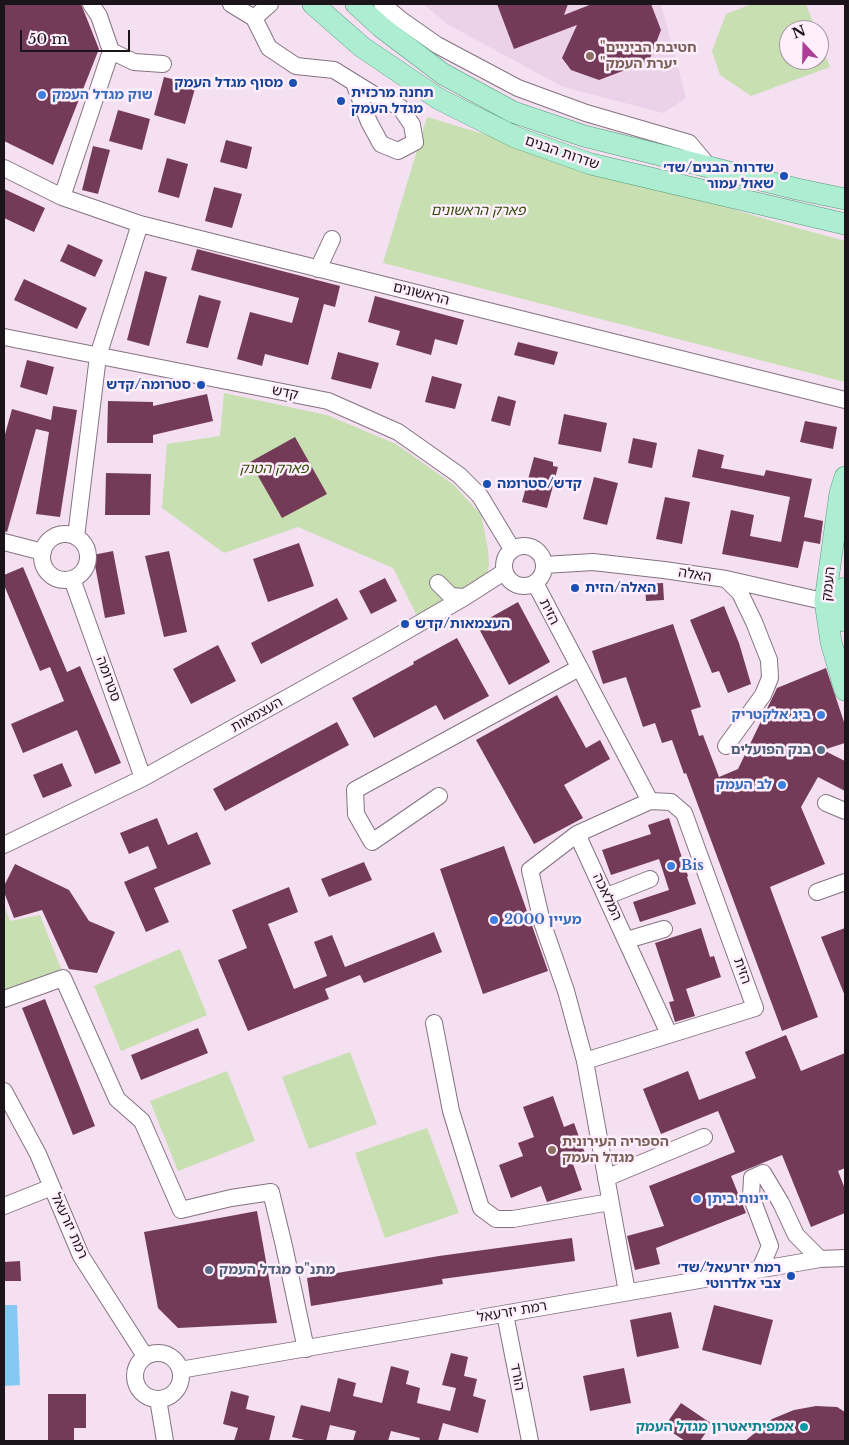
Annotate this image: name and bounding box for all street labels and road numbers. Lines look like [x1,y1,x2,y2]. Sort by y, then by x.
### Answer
street label: שדרות הבנים [523,132,601,174]
street label: הראשונים [391,279,451,309]
street label: קדש [270,382,300,404]
street label: האלה [677,564,713,586]
street label: העמק [819,566,839,602]
street label: הזית [535,596,563,628]
street label: סטרומה [92,654,124,704]
street label: העצמאות [228,694,286,736]
street label: המלאכה [589,871,625,923]
street label: הזית [730,956,754,986]
street label: רמת יזרעאל [47,1190,91,1262]
street label: רמת יזרעאל [476,1298,548,1326]
street label: הורד [506,1362,528,1392]

